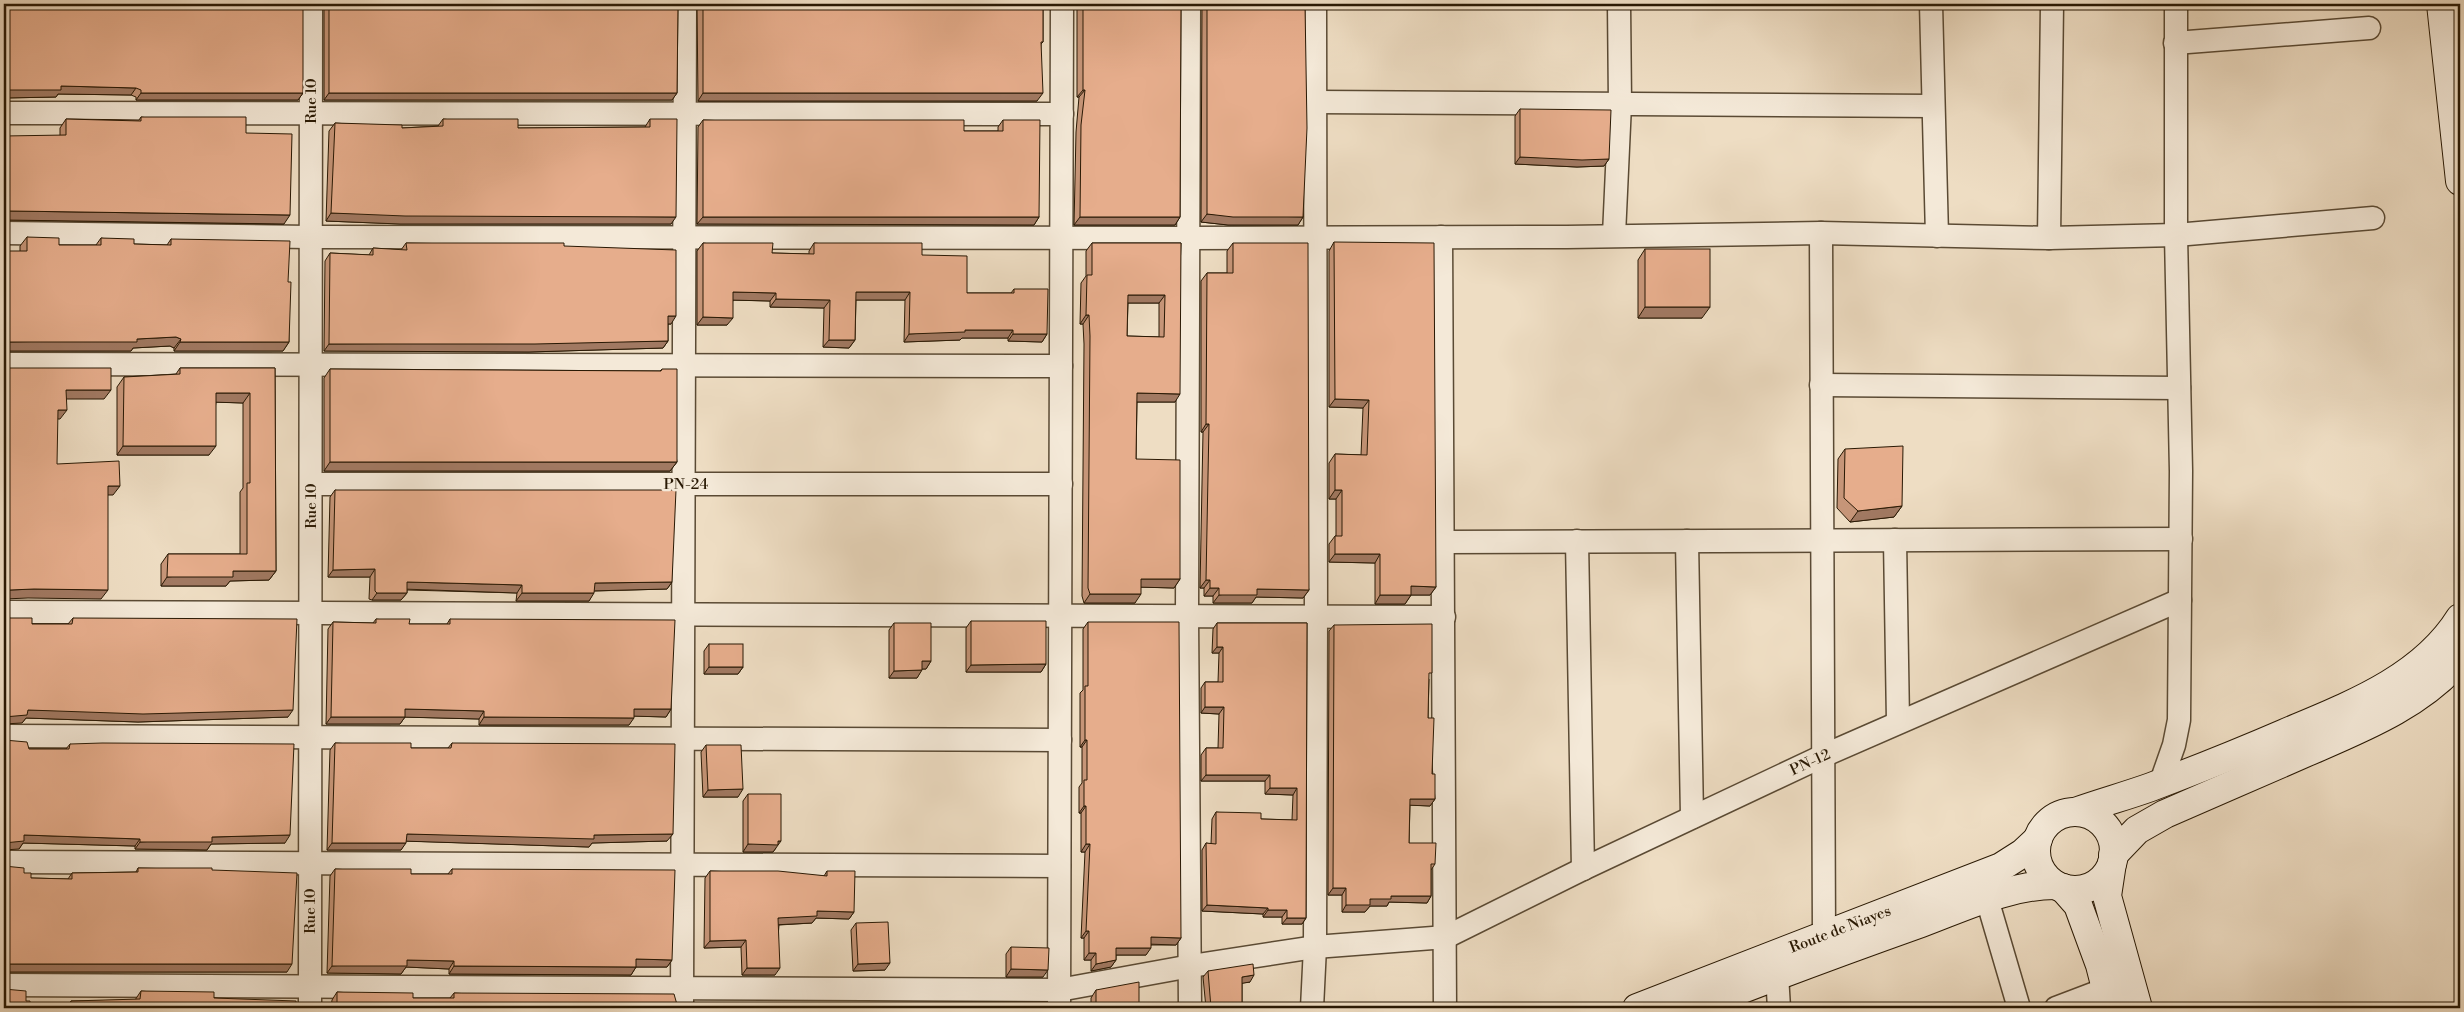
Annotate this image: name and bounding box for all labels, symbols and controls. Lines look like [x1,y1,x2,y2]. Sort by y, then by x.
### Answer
street label: Rue 10 [302,78,321,124]
street label: PN-24 [664,475,709,494]
street label: Rue 10 [302,483,321,529]
street label: PN-12 [1787,745,1834,780]
street label: Rue 10 [301,888,320,934]
street label: Route de Niayes [1787,901,1894,958]

